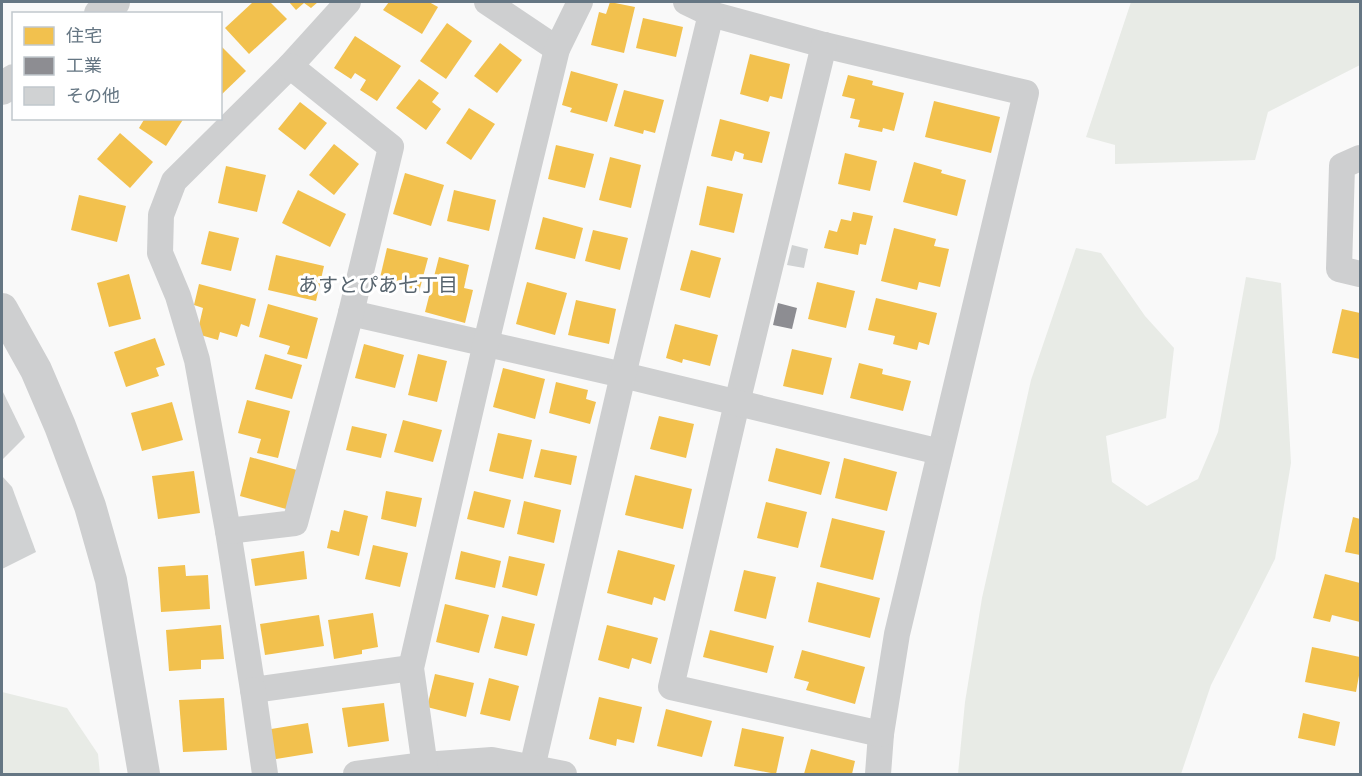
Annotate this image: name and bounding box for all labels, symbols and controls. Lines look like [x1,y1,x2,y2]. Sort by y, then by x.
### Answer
legend [12,12,222,120]
text: 住宅 [66,23,102,47]
text: 工業 [66,53,102,77]
text: その他 [66,83,120,107]
district label: あすとぴあ七丁目 [298,271,458,298]

